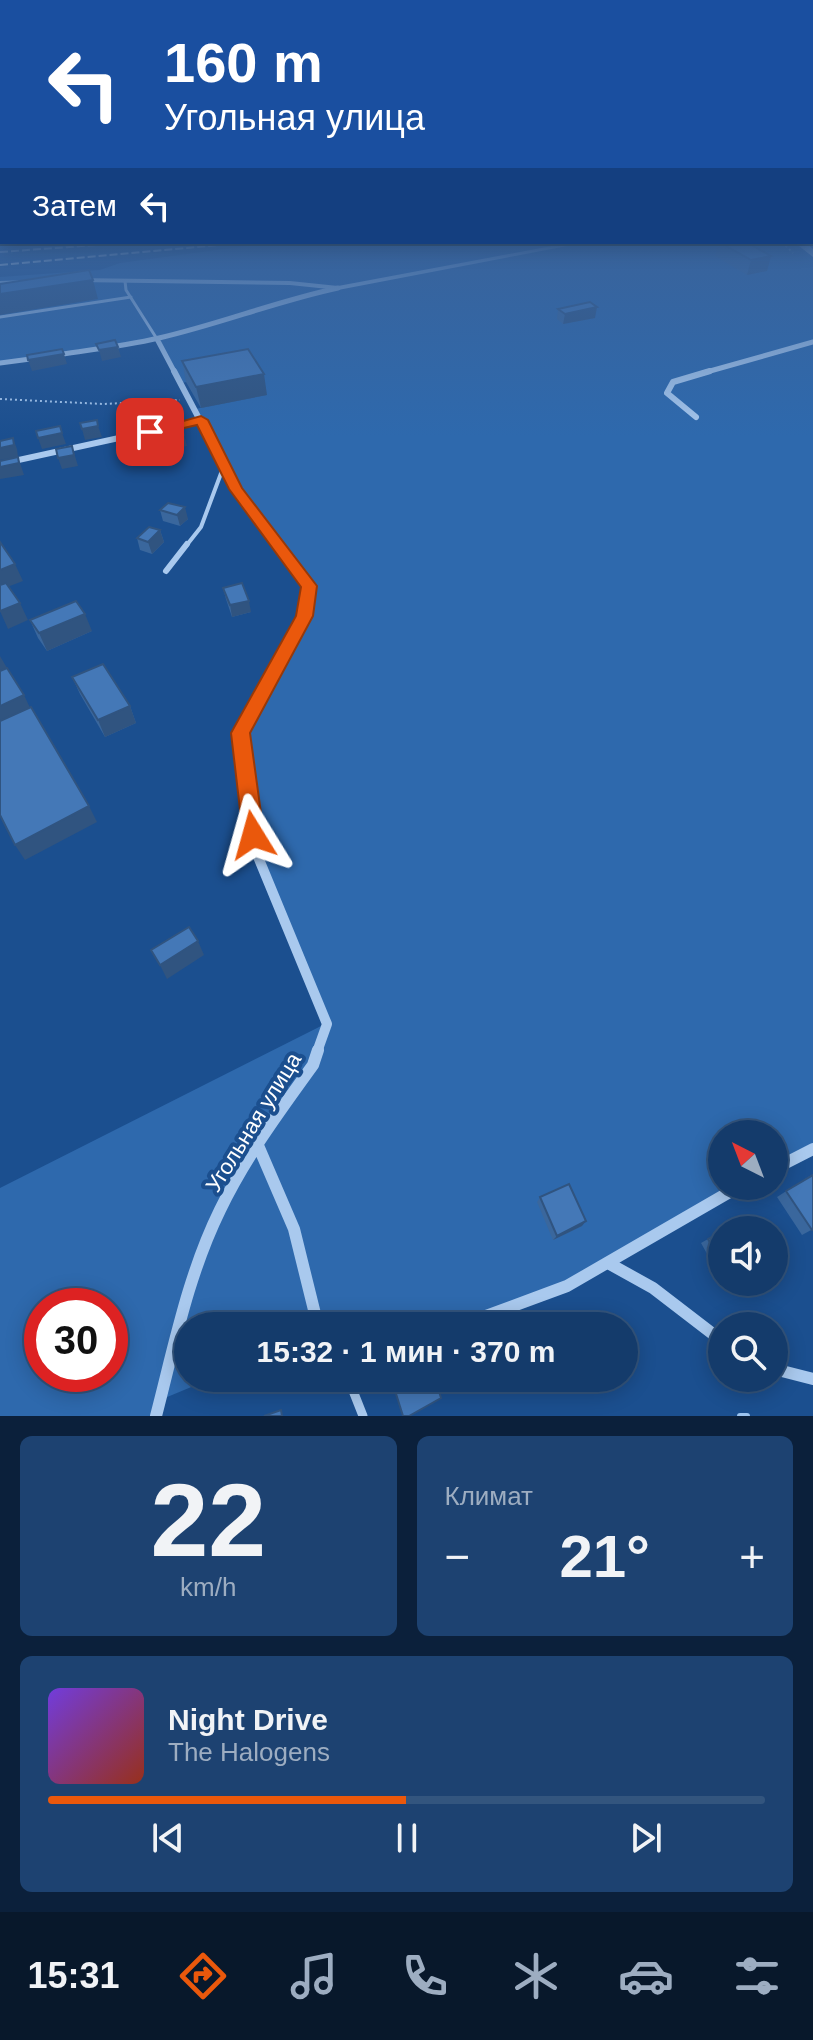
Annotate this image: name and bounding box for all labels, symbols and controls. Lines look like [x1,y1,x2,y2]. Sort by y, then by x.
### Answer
text: 160 m [164,31,323,94]
icon: left [32,32,136,136]
text: Угольная улица [164,97,425,138]
icon: left [133,184,177,228]
text: Затем [32,189,117,222]
pin [116,398,184,466]
icon: arrive [128,410,172,454]
position arrow [211,793,295,877]
street label: Угольная улица [201,1047,307,1197]
north arrow [708,1120,788,1200]
map controls [708,1120,788,1392]
button: sound [708,1216,788,1296]
speed limit sign: 30 [24,1288,128,1392]
button: search [708,1312,788,1392]
text: 15:32 · 1 мин · 370 m [257,1335,555,1368]
text: 22 [150,1462,266,1578]
text: Климат [445,1481,533,1511]
text: 21° [559,1523,650,1590]
text: − [445,1532,470,1581]
text: + [739,1532,765,1581]
text: km/h [180,1572,236,1602]
text: Night Drive [168,1703,328,1736]
text: The Halogens [168,1737,330,1767]
icon: previous [146,1816,190,1860]
icon: pause [385,1816,429,1860]
icon: next [624,1816,668,1860]
icon: directions [175,1948,231,2004]
icon: music [286,1948,342,2004]
icon: phone [397,1948,453,2004]
icon: climate [508,1948,564,2004]
icon: car [618,1948,674,2004]
icon: filters [729,1948,785,2004]
text: 15:31 [27,1955,120,1996]

